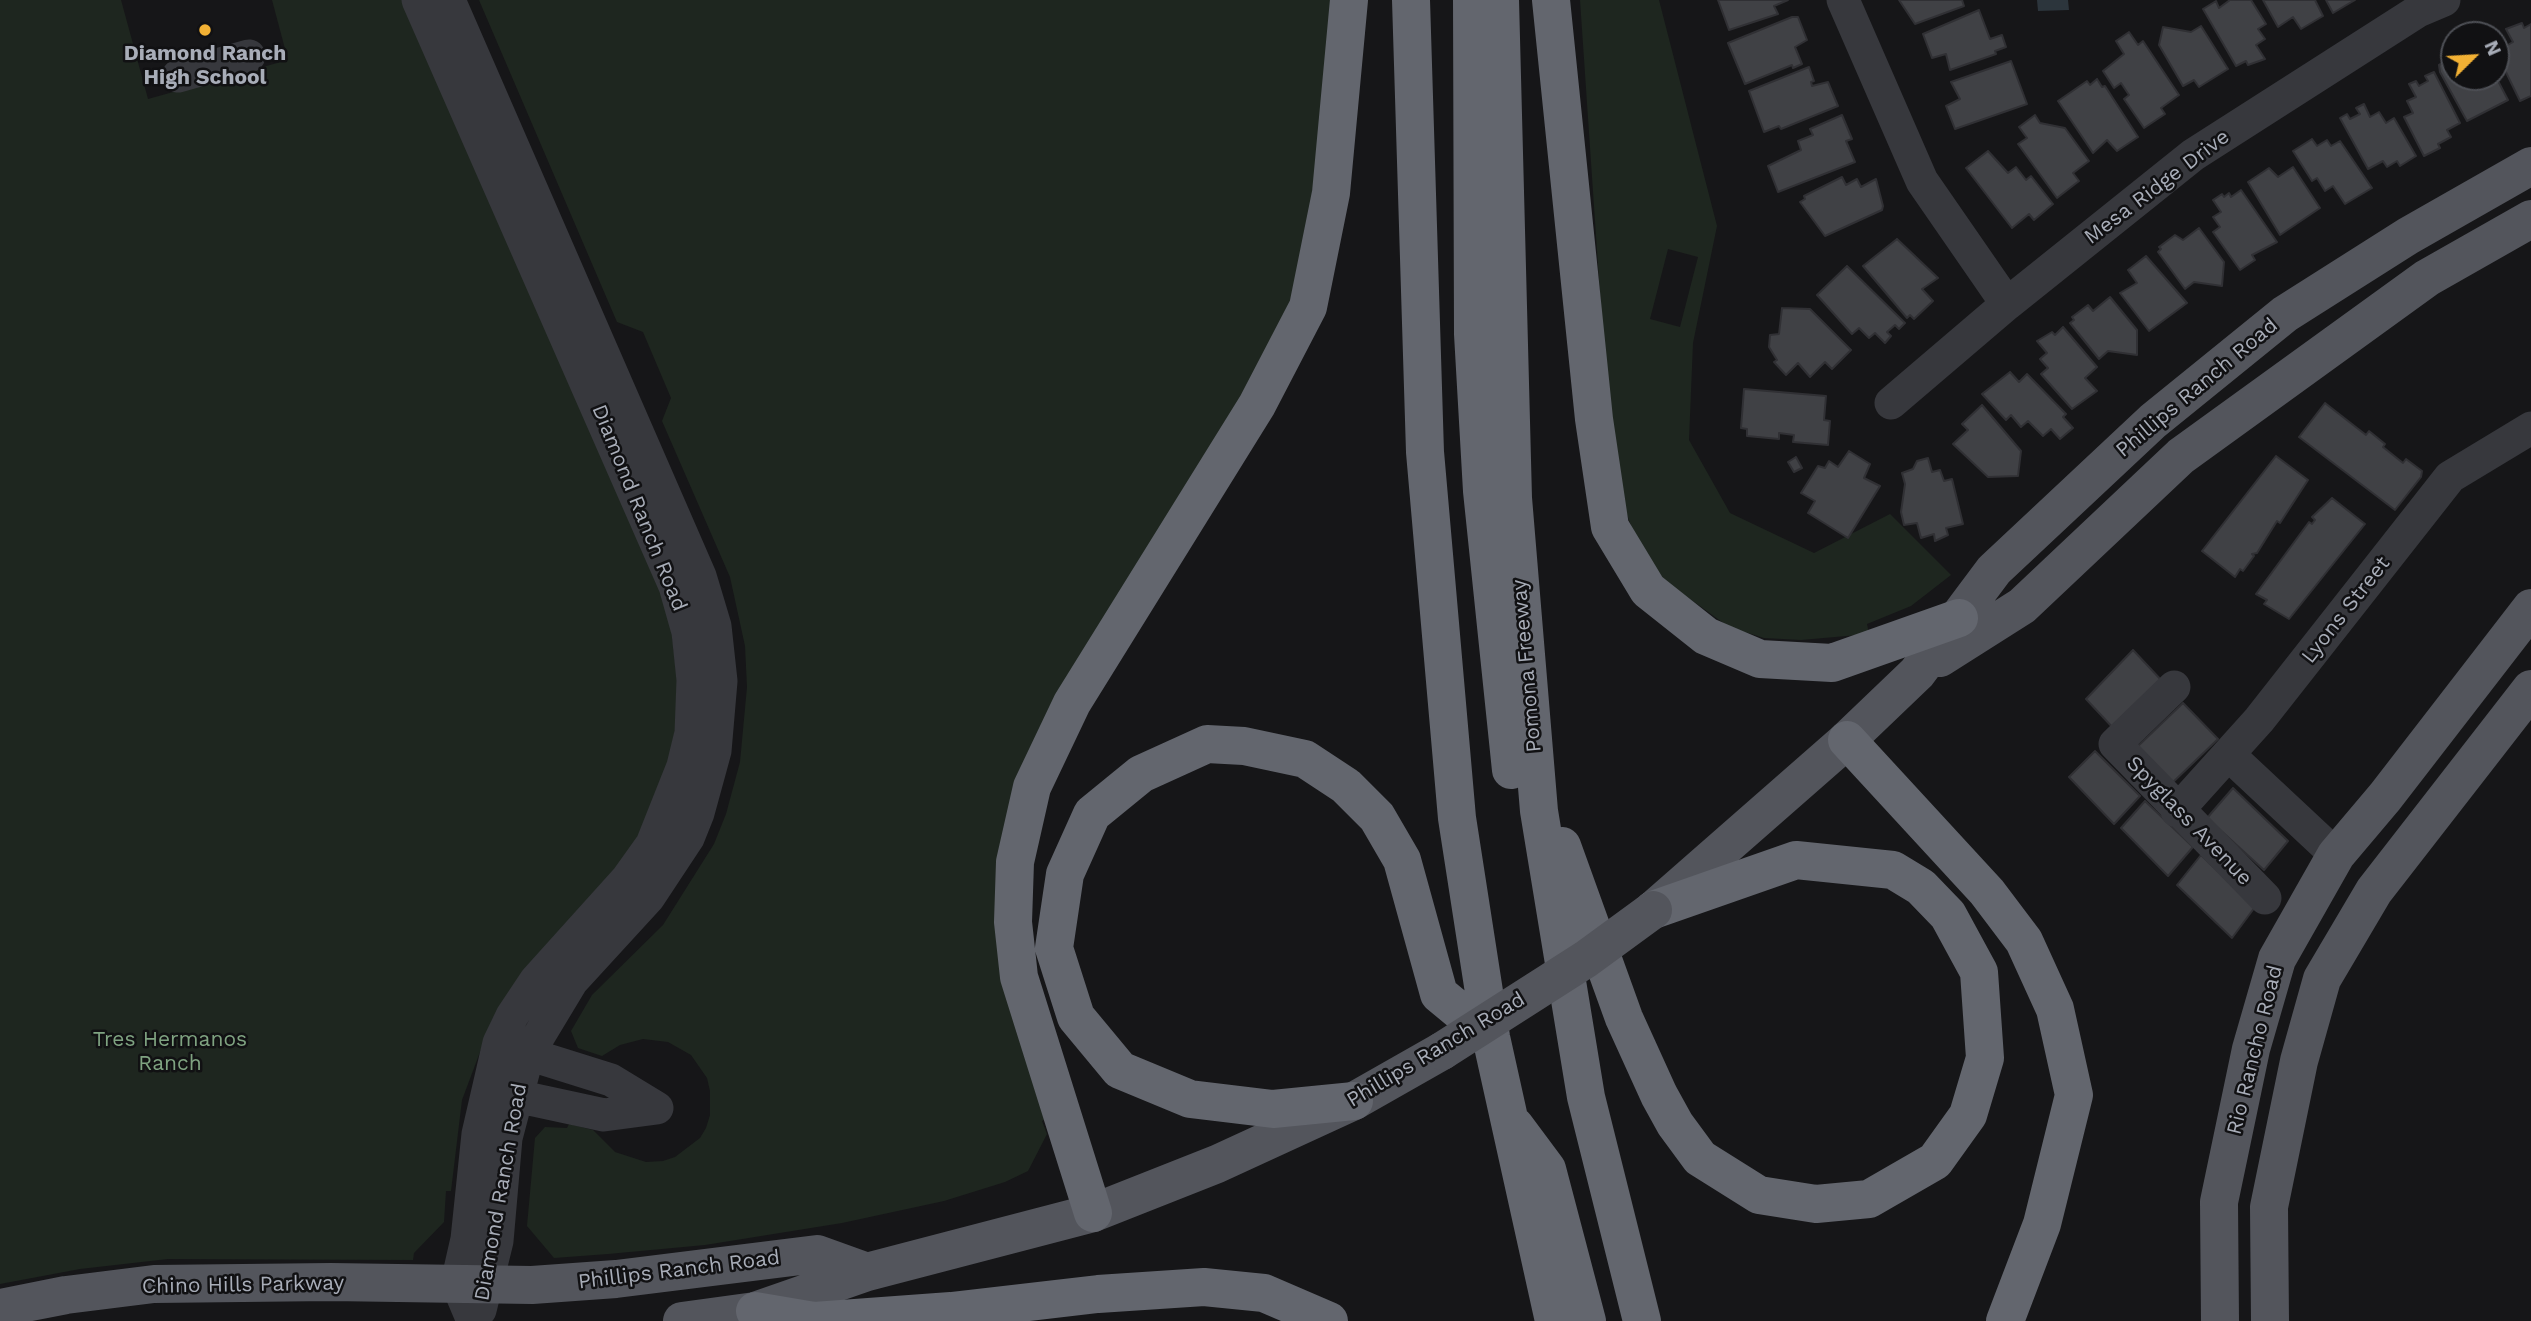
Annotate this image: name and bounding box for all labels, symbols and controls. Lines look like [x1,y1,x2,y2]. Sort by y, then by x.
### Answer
north arrow [2440,21,2510,91]
marker: Diamond Ranch High School [197,22,213,38]
text: N [2479,37,2506,59]
place label: Diamond Ranch High School [124,41,286,91]
street label: Mesa Ridge Drive [2079,124,2235,250]
street label: Phillips Ranch Road [2111,313,2283,463]
street label: Diamond Ranch Road [586,401,692,615]
street label: Lyons Street [2297,552,2395,668]
street label: Pomona Freeway [1507,578,1547,754]
street label: Spyglass Avenue [2121,751,2257,891]
street label: Rio Rancho Road [2222,963,2288,1137]
street label: Phillips Ranch Road [1342,987,1530,1113]
park label: Tres Hermanos Ranch [93,1027,247,1077]
street label: Diamond Ranch Road [469,1081,533,1303]
street label: Phillips Ranch Road [577,1245,781,1295]
street label: Chino Hills Parkway [142,1271,344,1299]

